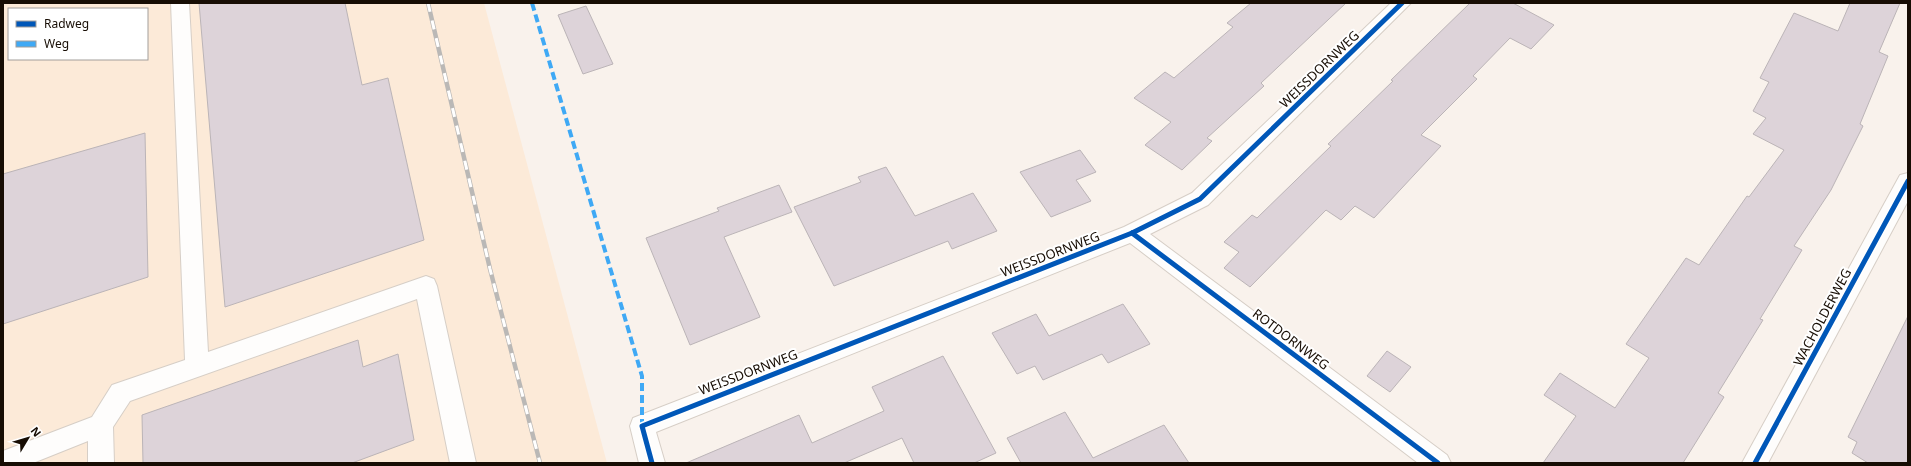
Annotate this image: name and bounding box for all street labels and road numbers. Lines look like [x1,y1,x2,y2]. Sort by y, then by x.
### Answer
street label: WEISSDORNWEG [1275,26,1363,112]
street label: WEISSDORNWEG [998,227,1102,281]
street label: WACHOLDERWEG [1789,265,1855,369]
street label: ROTDORNWEG [1249,304,1333,374]
street label: WEISSDORNWEG [696,345,800,399]

